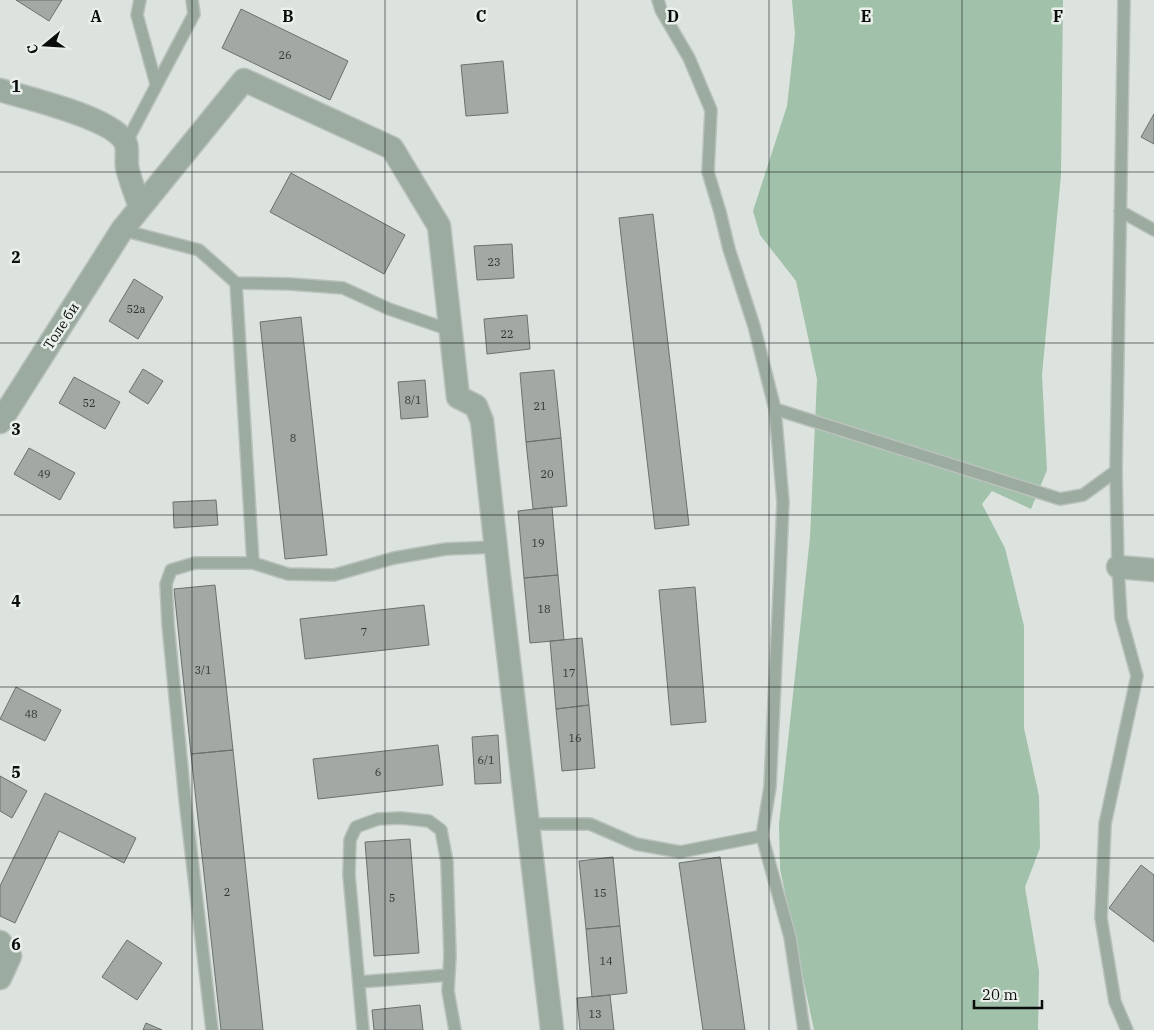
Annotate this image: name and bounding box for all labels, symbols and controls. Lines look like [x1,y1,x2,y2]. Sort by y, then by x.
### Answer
text: A [90,6,102,26]
text: B [282,6,294,26]
text: C [476,6,486,26]
text: D [667,6,679,26]
text: E [861,6,871,26]
text: F [1053,6,1063,26]
north arrow [20,20,70,70]
text: С [23,42,43,56]
house number: 26 [278,48,292,62]
text: 1 [11,76,21,96]
text: 2 [11,247,21,267]
house number: 23 [487,255,501,269]
street label: Толе би [39,299,83,353]
house number: 52а [126,302,146,316]
house number: 22 [500,327,514,341]
house number: 8/1 [404,393,422,407]
house number: 52 [82,396,96,410]
house number: 21 [533,399,547,413]
text: 3 [11,419,21,439]
house number: 8 [290,431,296,445]
house number: 49 [37,467,51,481]
house number: 20 [540,467,554,481]
house number: 19 [531,536,545,550]
text: 4 [11,591,21,611]
house number: 18 [537,602,551,616]
house number: 7 [361,625,367,639]
house number: 3/1 [194,663,212,677]
house number: 17 [562,666,576,680]
house number: 48 [24,707,38,721]
house number: 16 [568,731,582,745]
house number: 6/1 [477,753,495,767]
text: 5 [11,762,21,782]
house number: 6 [375,765,381,779]
house number: 2 [224,885,230,899]
house number: 15 [593,886,607,900]
house number: 5 [389,891,395,905]
text: 6 [11,934,21,954]
house number: 14 [599,954,613,968]
scale bar [974,978,1042,1010]
text: 20 m [982,985,1018,1004]
house number: 13 [588,1007,602,1021]

